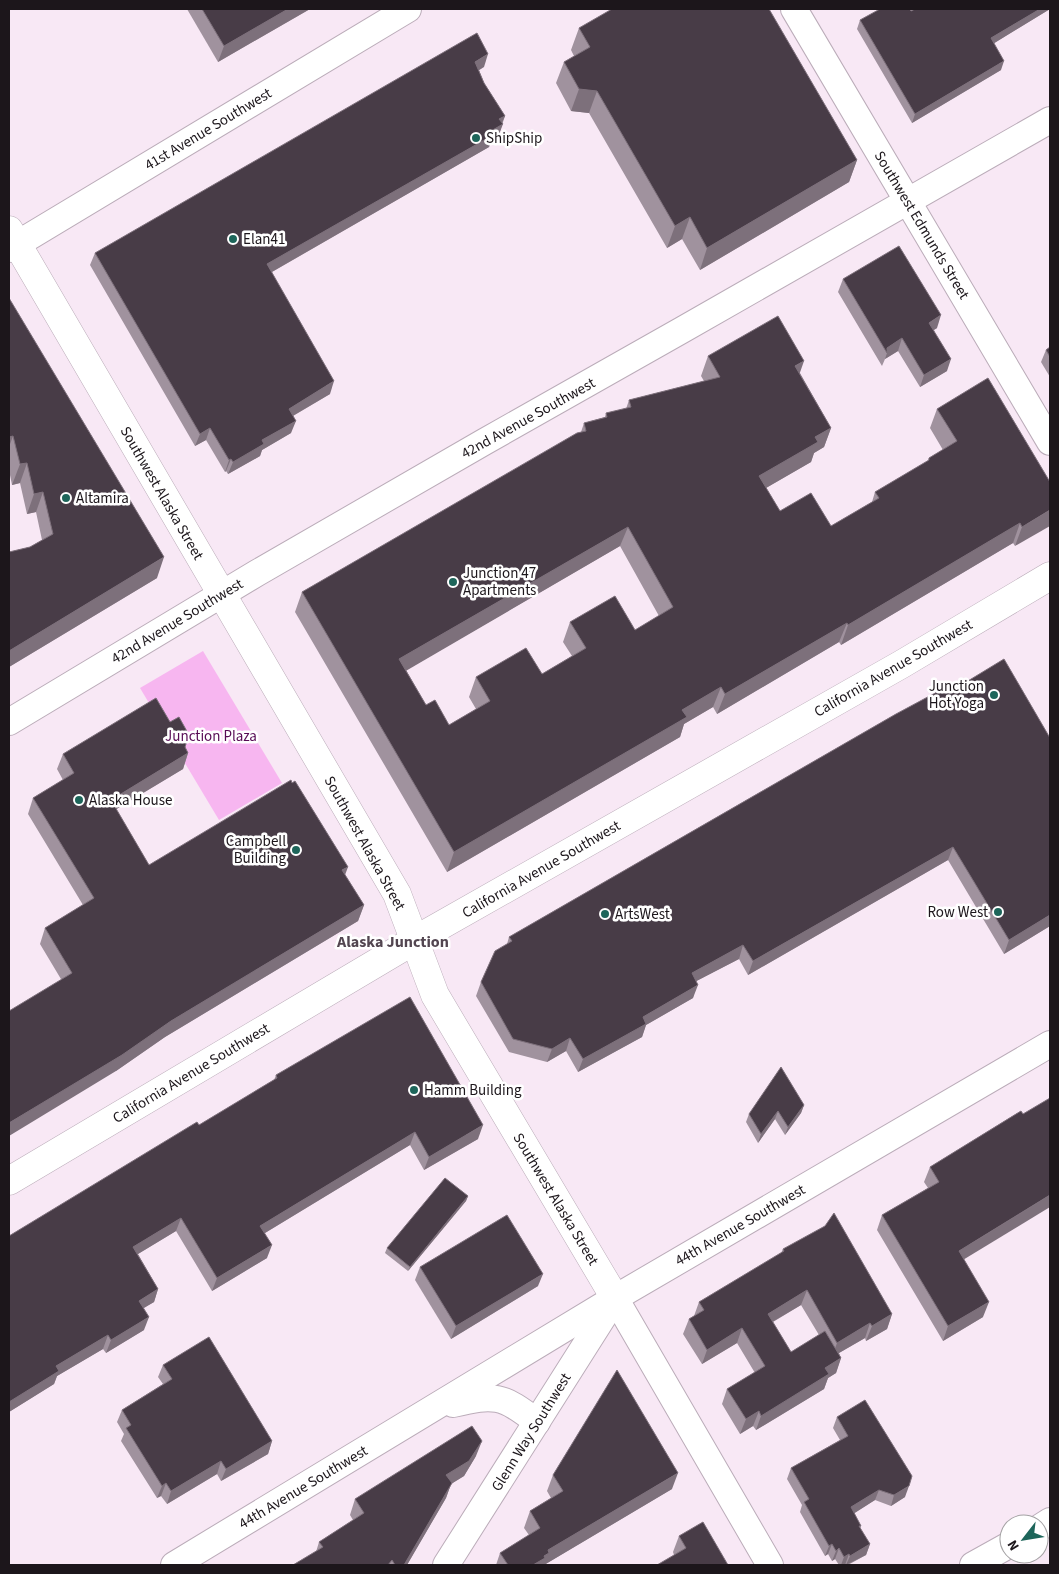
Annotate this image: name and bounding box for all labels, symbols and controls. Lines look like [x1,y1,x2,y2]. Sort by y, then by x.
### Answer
street label: 41st Avenue Southwest [141,83,276,176]
place label: ShipShip [486,128,542,149]
marker: ShipShip [470,132,482,144]
street label: Southwest Edmunds Street [869,147,974,303]
place label: Elan41 [243,229,285,250]
marker: Elan41 [227,233,239,245]
street label: 42nd Avenue Southwest [457,373,599,464]
street label: Southwest Alaska Street [115,423,208,564]
place label: Altamira [76,488,129,509]
marker: Altamira [60,492,72,504]
place label: Junction 47 Apartments [463,563,536,601]
street label: 42nd Avenue Southwest [107,574,247,669]
marker: Junction 47 Apartments [447,576,459,588]
street label: California Avenue Southwest [810,614,976,722]
place label: Junction Hot Yoga [929,676,984,714]
marker: Junction Hot Yoga [988,689,1000,701]
park label: Junction Plaza [165,726,257,747]
street label: Southwest Alaska Street [319,772,410,914]
place label: Alaska House [89,790,172,811]
marker: Alaska House [73,794,85,806]
street label: California Avenue Southwest [458,815,624,923]
place label: Campbell Building [226,831,286,869]
marker: Campbell Building [290,844,302,856]
place label: Row West [927,902,988,923]
place label: ArtsWest [615,904,670,925]
marker: Row West [992,906,1004,918]
marker: ArtsWest [599,908,611,920]
district label: Alaska Junction [336,931,449,953]
street label: California Avenue Southwest [109,1018,274,1129]
place label: Hamm Building [424,1080,522,1101]
marker: Hamm Building [408,1084,420,1096]
street label: Southwest Alaska Street [508,1129,603,1269]
street label: 44th Avenue Southwest [671,1180,809,1271]
street label: Glenn Way Southwest [487,1369,576,1495]
street label: 44th Avenue Southwest [235,1441,372,1534]
north arrow [999,1514,1049,1564]
text: N [1003,1536,1025,1554]

